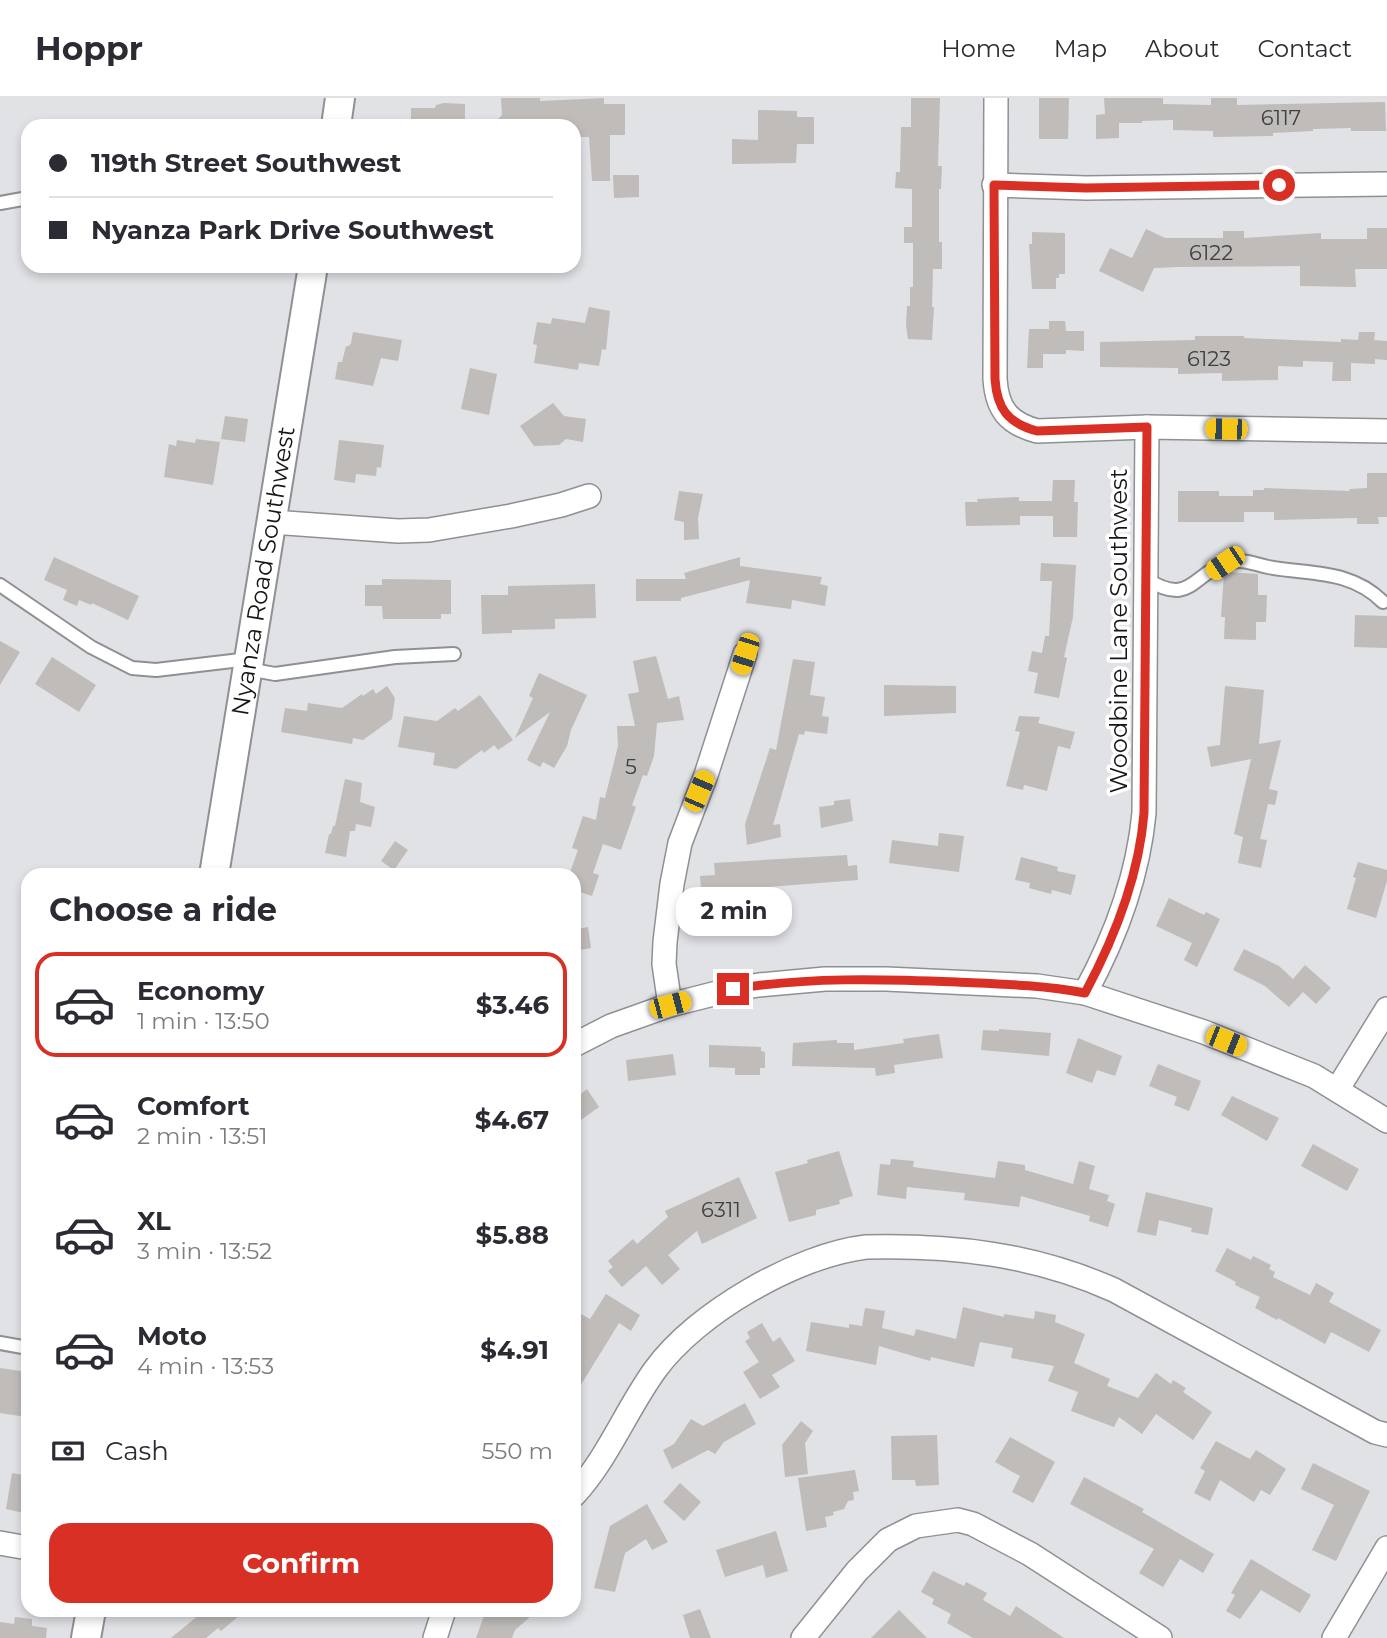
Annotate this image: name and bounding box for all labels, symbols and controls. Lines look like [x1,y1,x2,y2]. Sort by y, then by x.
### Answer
text: Hoppr [35,28,143,68]
text: Home [941,34,1016,63]
text: Map [1054,34,1107,63]
text: About [1145,34,1219,63]
text: Contact [1257,34,1352,63]
house number: 6117 [1261,105,1301,130]
text: 119th Street Southwest [91,147,401,179]
route start [1263,169,1295,201]
text: Nyanza Park Drive Southwest [91,214,494,246]
house number: 6122 [1189,240,1233,265]
house number: 6123 [1187,346,1231,371]
car [1205,418,1248,440]
street label: Nyanza Road Southwest [225,424,301,718]
street label: Woodbine Lane Southwest [1104,468,1133,794]
car [1202,543,1249,583]
car [729,631,762,677]
house number: 5 [625,754,637,779]
car [682,768,717,814]
callout: 2 min [675,888,791,936]
text: Choose a ride [49,890,277,929]
text: 2 min [700,897,768,925]
icon: car [53,973,116,1036]
route end [717,973,749,1005]
text: Economy [137,975,264,1007]
text: $3.46 [476,989,549,1021]
car [647,989,694,1021]
text: 1 min · 13:50 [137,1007,270,1035]
car [1203,1023,1250,1059]
icon: car [53,1088,116,1151]
text: Comfort [137,1090,249,1122]
text: $4.67 [475,1104,549,1136]
text: 2 min · 13:51 [137,1122,268,1150]
house number: 6311 [701,1197,741,1222]
icon: car [53,1203,116,1266]
text: XL [137,1205,171,1237]
text: $5.88 [476,1219,549,1251]
text: 3 min · 13:52 [137,1237,272,1265]
icon: car [53,1318,116,1381]
text: Moto [137,1320,207,1352]
text: $4.91 [480,1334,549,1366]
text: 4 min · 13:53 [137,1352,274,1380]
icon: cash [49,1432,87,1470]
text: Cash [105,1435,169,1467]
text: 550 m [481,1437,553,1465]
button: Confirm [49,1523,553,1603]

